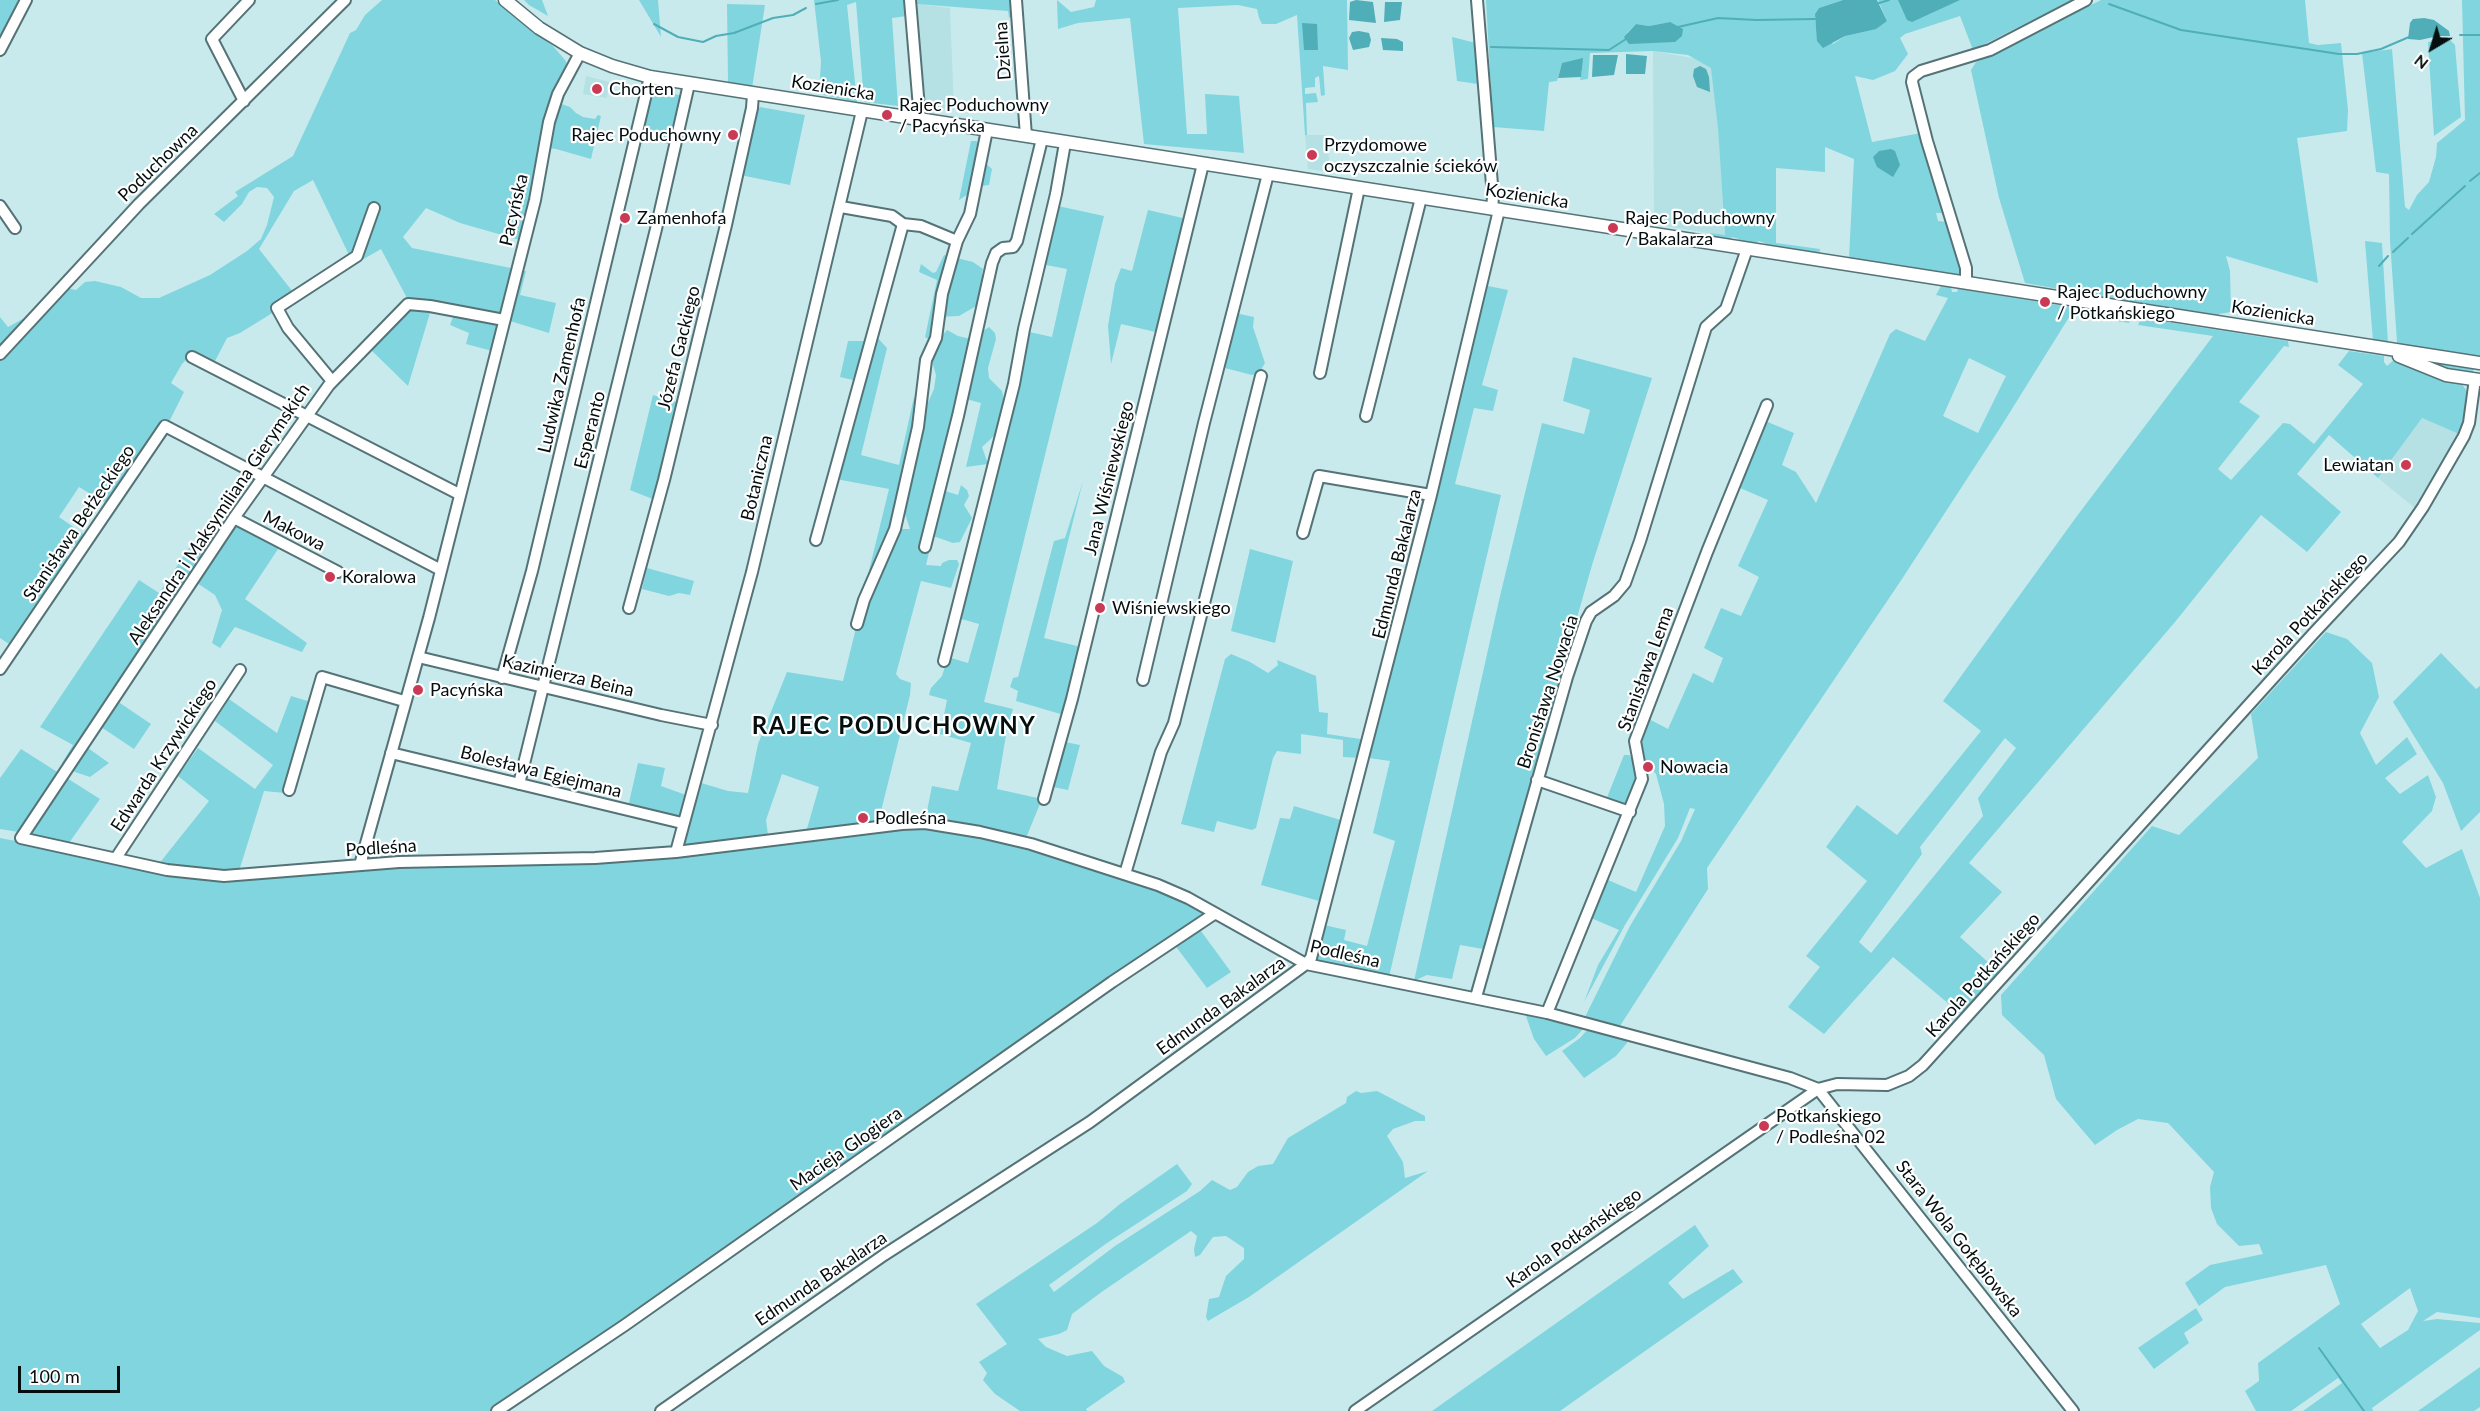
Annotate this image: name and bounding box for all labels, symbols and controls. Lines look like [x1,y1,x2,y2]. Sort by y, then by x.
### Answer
north arrow [2402,18,2462,78]
street label: Dzielna [990,21,1016,81]
text: N [2410,51,2431,74]
street label: Kozienicka [790,71,876,105]
place label: Chorten [609,78,674,100]
marker: Chorten [590,82,604,96]
place label: Rajec Poduchowny / Pacyńska [899,94,1049,136]
marker: Rajec Poduchowny / Pacyńska [880,108,894,122]
street label: Poduchowna [114,120,202,206]
place label: Rajec Poduchowny [571,124,721,146]
marker: Rajec Poduchowny [726,128,740,142]
place label: Przydomowe oczyszczalnie ścieków [1324,134,1497,176]
marker: Przydomowe oczyszczalnie ścieków [1305,148,1319,162]
street label: Pacyńska [495,172,533,248]
street label: Kozienicka [1484,179,1570,213]
place label: Zamenhofa [637,207,726,229]
place label: Rajec Poduchowny / Bakalarza [1625,207,1775,250]
marker: Zamenhofa [618,211,632,225]
marker: Rajec Poduchowny / Bakalarza [1606,221,1620,235]
place label: Rajec Poduchowny / Potkańskiego [2057,281,2207,324]
street label: Józefa Gackiego [653,284,705,412]
street label: Ludwika Zamenhofa [534,295,590,455]
marker: Rajec Poduchowny / Potkańskiego [2038,295,2052,309]
street label: Kozienicka [2230,296,2316,330]
street label: Aleksandra i Maksymiliana Gierymskich [123,379,315,649]
street label: Esperanto [570,389,610,471]
street label: Jana Wiśniewskiego [1079,398,1139,558]
street label: Botaniczna [737,433,777,523]
street label: Stanisława Bełżeckiego [19,441,139,605]
place label: Lewiatan [2323,454,2394,476]
marker: Lewiatan [2399,458,2413,472]
street label: Edmunda Bakalarza [1368,487,1426,641]
street label: Makowa [259,506,329,556]
street label: Karola Potkańskiego [2247,548,2373,680]
place label: Koralowa [342,566,416,588]
marker: Koralowa [323,570,337,584]
place label: Wiśniewskiego [1112,597,1231,619]
marker: Wiśniewskiego [1093,601,1107,615]
street label: Stanisława Lema [1613,604,1679,734]
street label: Bronisława Nowacia [1513,612,1583,772]
street label: Kazimierza Beina [500,650,636,702]
street label: Edwarda Krzywickiego [106,674,222,836]
place label: Pacyńska [430,679,503,701]
marker: Pacyńska [411,683,425,697]
district label: RAJEC PODUCHOWNY [752,712,1036,740]
street label: Bolesława Egiejmana [458,741,624,803]
place label: Nowacia [1660,756,1728,778]
marker: Nowacia [1641,760,1655,774]
place label: Podleśna [875,807,946,829]
marker: Podleśna [856,811,870,825]
street label: Podleśna [345,835,417,861]
street label: Karola Potkańskiego [1921,908,2045,1042]
street label: Podleśna [1308,935,1382,973]
street label: Edmunda Bakalarza [1152,952,1290,1060]
street label: Macieja Glogiera [786,1102,906,1196]
place label: Potkańskiego / Podleśna 02 [1776,1105,1885,1148]
marker: Potkańskiego / Podleśna 02 [1757,1119,1771,1133]
street label: Stara Wola Gołębiowska [1891,1156,2027,1322]
street label: Karola Potkańskiego [1502,1183,1646,1293]
street label: Edmunda Bakalarza [751,1227,891,1331]
scale bar [21,1354,123,1392]
text: 100 m [29,1365,80,1387]

